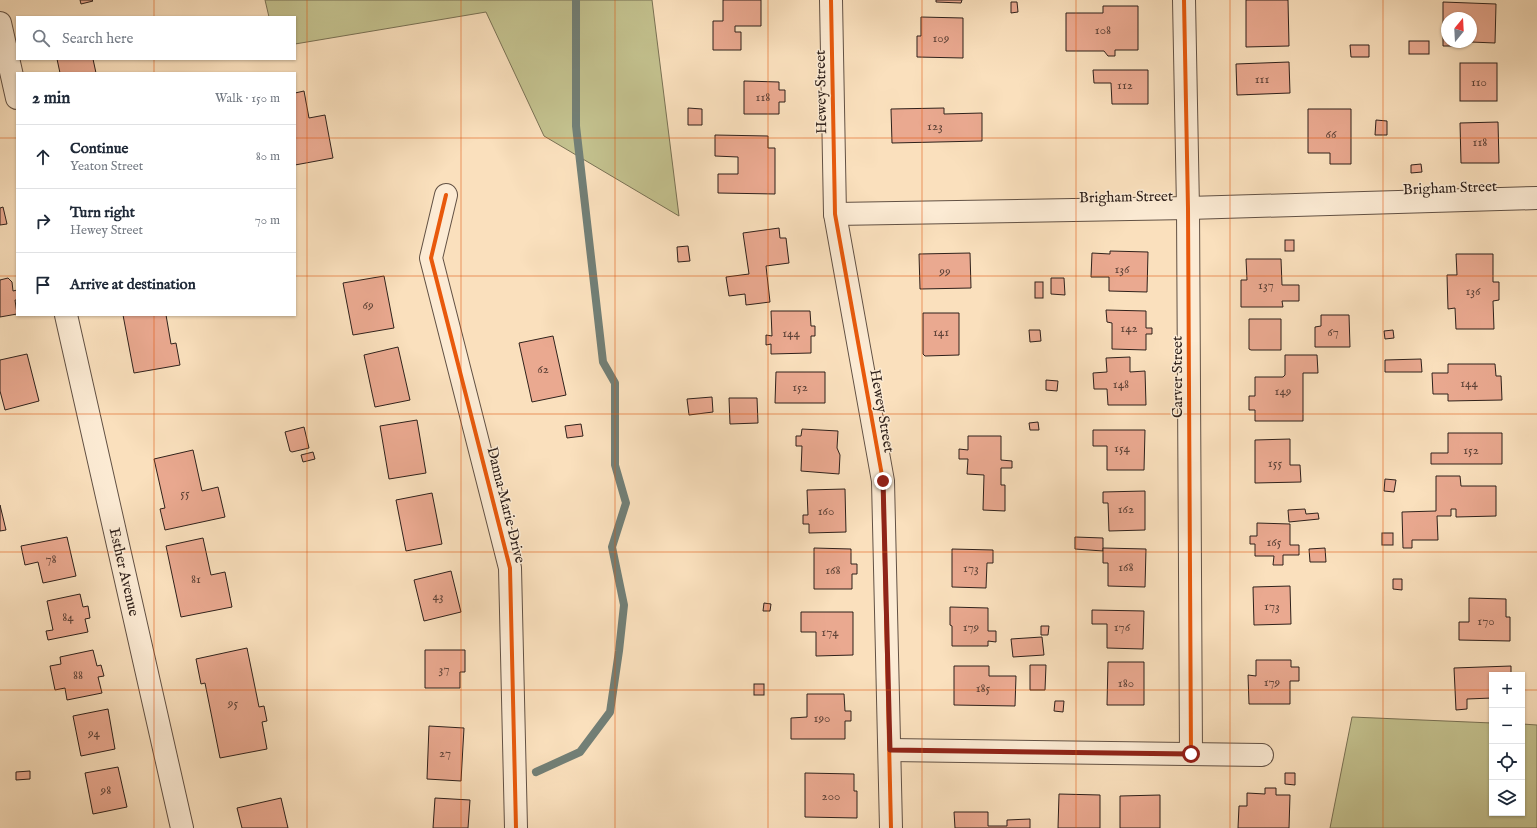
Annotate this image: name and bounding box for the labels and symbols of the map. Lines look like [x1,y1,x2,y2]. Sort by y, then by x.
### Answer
north arrow [1441,12,1477,48]
house number: 108 [1095,22,1111,39]
house number: 109 [933,30,950,47]
street label: Hewey Street [811,50,831,134]
house number: 111 [1255,71,1269,88]
house number: 110 [1471,74,1487,91]
house number: 112 [1117,77,1133,94]
house number: 118 [756,89,770,106]
house number: 123 [927,118,943,135]
house number: 66 [1326,126,1337,143]
house number: 118 [1473,134,1487,151]
street label: Brigham Street [1403,177,1497,199]
street label: Brigham Street [1079,187,1173,207]
house number: 136 [1114,261,1130,278]
house number: 99 [938,263,951,280]
house number: 137 [1258,277,1274,294]
house number: 136 [1465,283,1481,300]
house number: 69 [362,297,374,314]
house number: 142 [1120,320,1138,337]
house number: 141 [933,324,949,341]
house number: 67 [1327,324,1339,341]
house number: 144 [782,325,800,342]
street label: Carver Street [1168,336,1187,418]
house number: 62 [537,361,549,378]
street label: Hewey Street [865,368,899,454]
house number: 144 [1460,375,1478,392]
house number: 148 [1113,376,1129,393]
house number: 152 [792,379,808,396]
house number: 149 [1275,383,1292,400]
house number: 154 [1114,440,1131,457]
house number: 152 [1463,442,1479,459]
street label: Danna Marie Drive [482,445,530,565]
house number: 155 [1268,455,1282,472]
route end [874,472,892,490]
house number: 55 [180,485,190,502]
house number: 162 [1118,501,1134,518]
house number: 160 [818,503,834,520]
street label: Esther Avenue [105,526,143,618]
house number: 165 [1266,534,1282,551]
house number: 78 [45,551,57,568]
house number: 168 [1118,559,1134,576]
house number: 173 [963,560,979,577]
house number: 168 [825,562,841,579]
house number: 81 [191,571,201,588]
house number: 43 [432,588,444,605]
house number: 173 [1264,598,1280,615]
house number: 84 [62,609,74,626]
house number: 170 [1477,613,1495,630]
house number: 179 [963,619,980,636]
house number: 176 [1114,619,1131,636]
house number: 174 [821,624,839,641]
house number: 37 [439,661,449,678]
house number: 88 [73,667,83,684]
house number: 179 [1264,674,1281,691]
house number: 180 [1118,675,1134,692]
house number: 185 [976,680,991,697]
house number: 95 [227,695,238,712]
house number: 190 [814,710,830,727]
house number: 94 [87,725,101,742]
house number: 27 [439,745,451,762]
route start [1182,745,1200,763]
house number: 98 [100,782,111,799]
house number: 200 [822,788,840,805]

